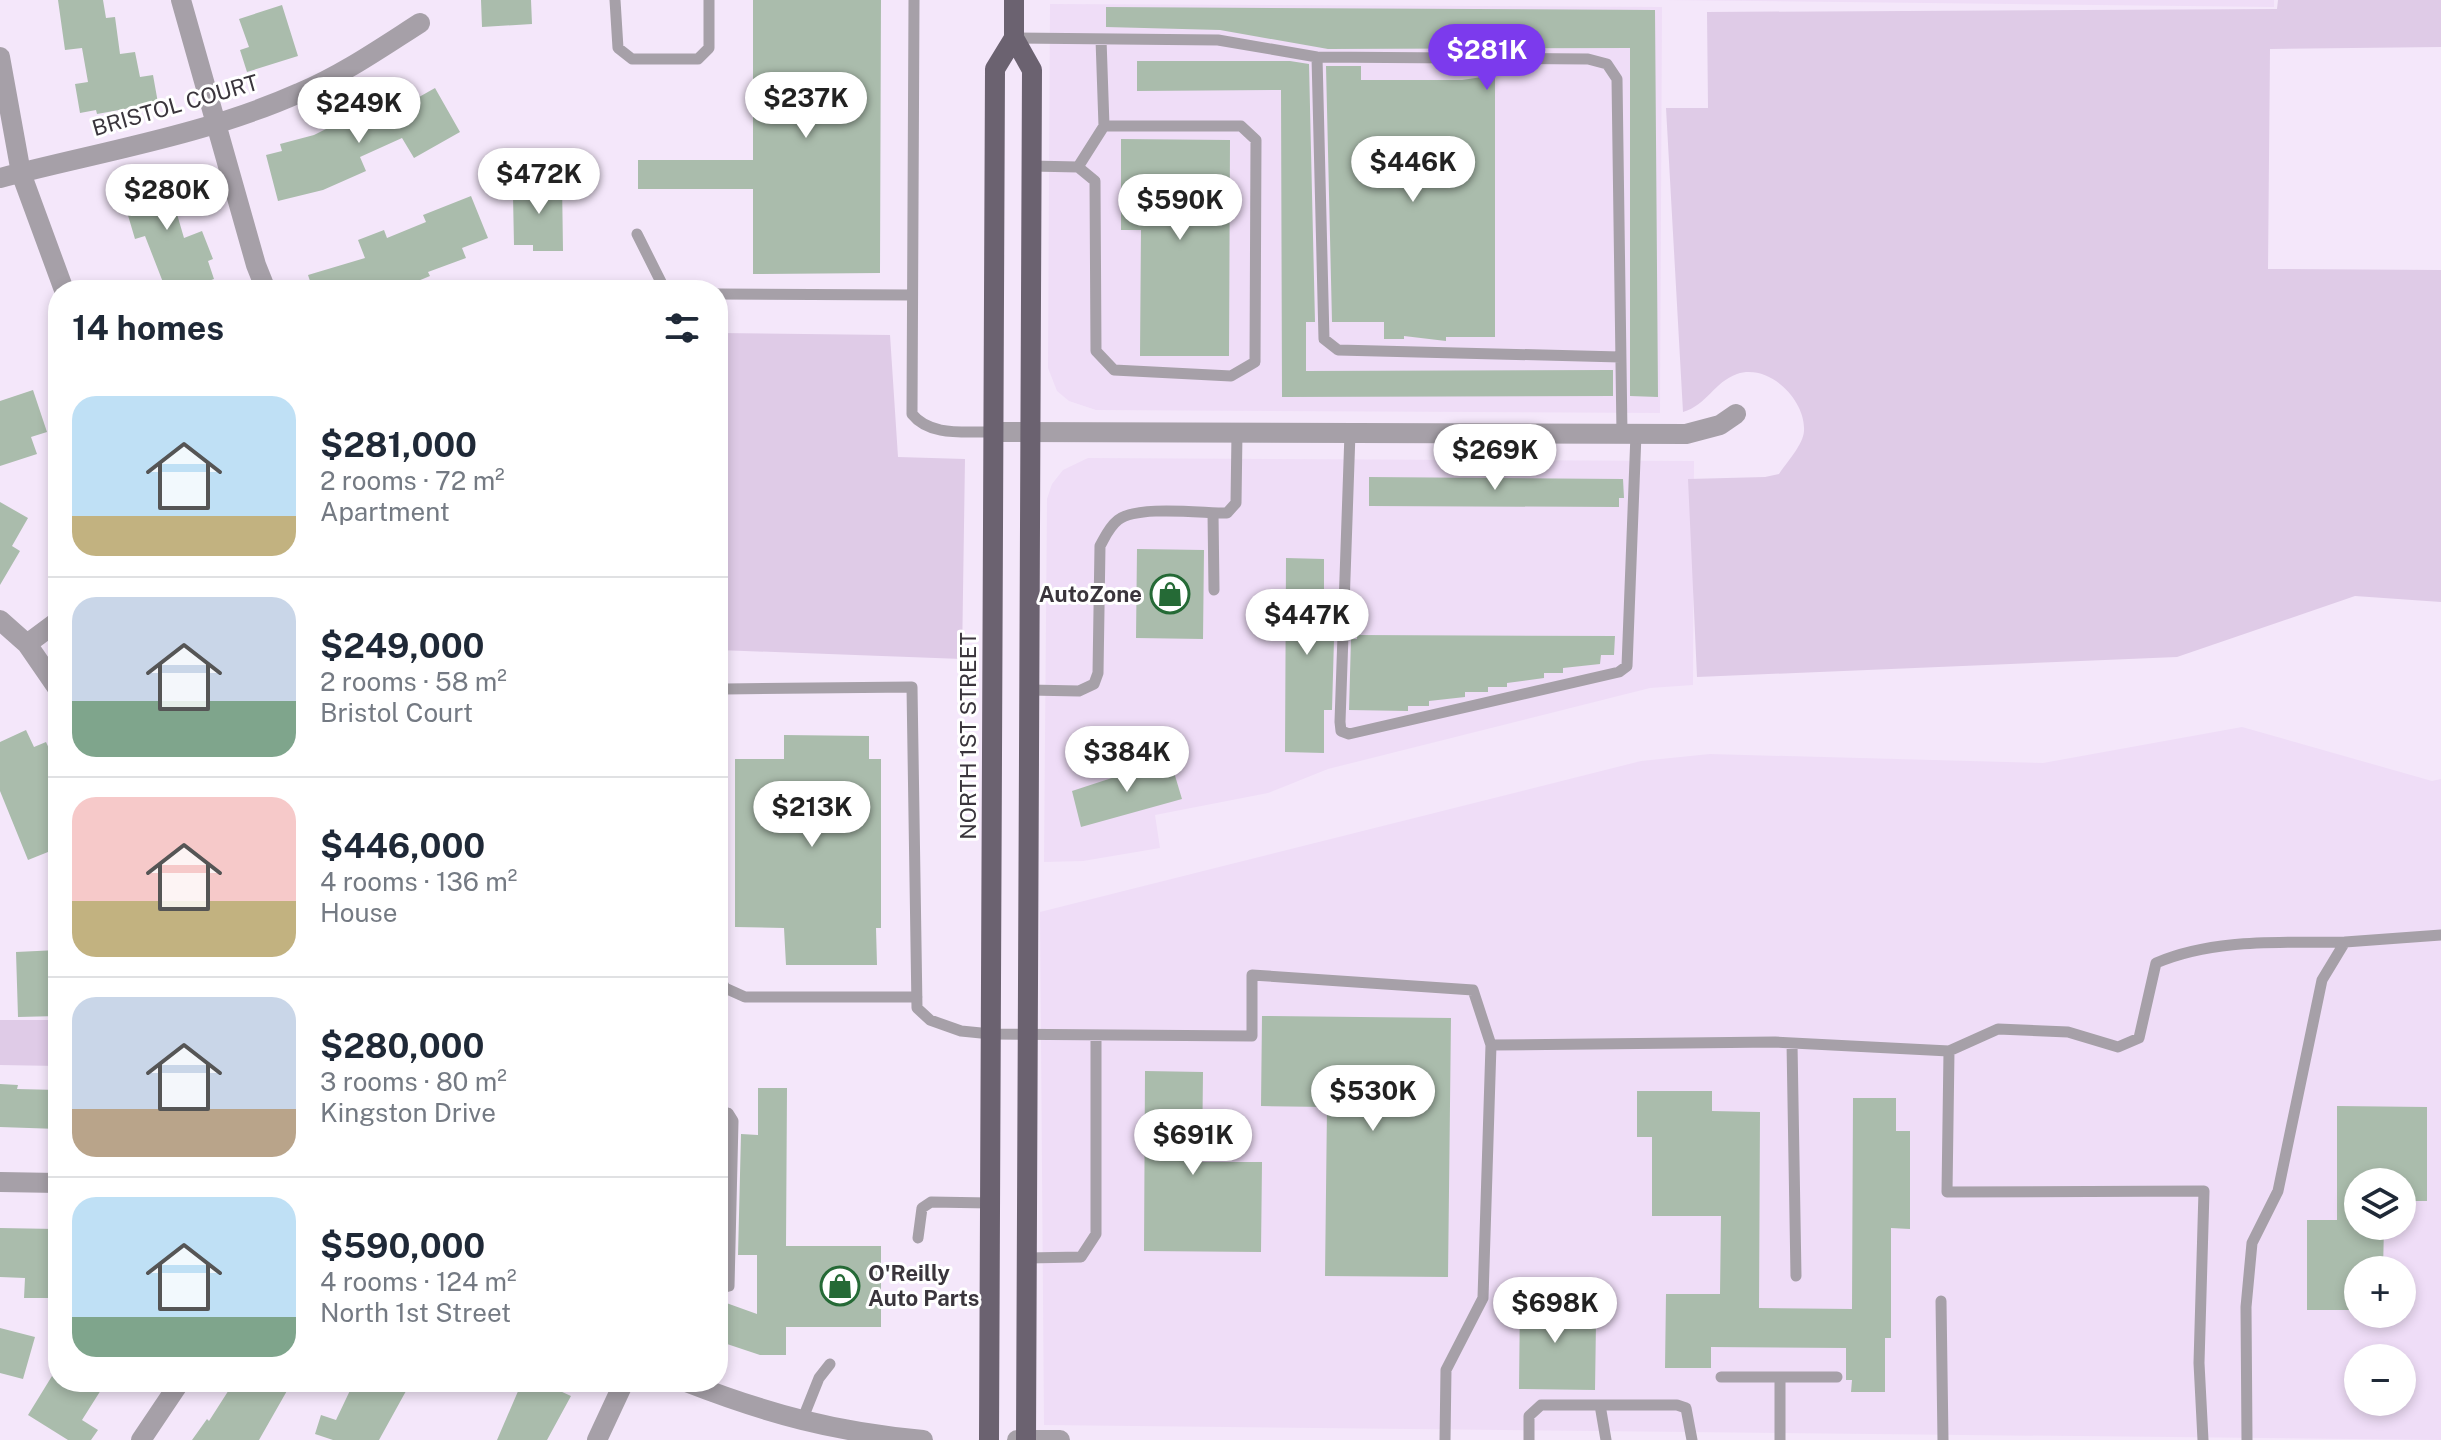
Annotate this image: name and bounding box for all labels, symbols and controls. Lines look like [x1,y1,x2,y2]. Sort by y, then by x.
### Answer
pin: $281K [1431,24,1543,92]
text: $281K [1446,34,1528,65]
street label: BRISTOL COURT [89,69,261,141]
pin: $237K [750,72,862,140]
pin: $249K [303,77,415,145]
text: $237K [763,82,849,113]
text: $249K [315,87,403,118]
pin: $446K [1357,136,1469,204]
text: $446K [1369,146,1457,177]
pin: $472K [483,148,595,216]
text: $472K [496,158,582,189]
pin: $280K [111,164,223,232]
text: $280K [124,174,210,205]
pin: $590K [1124,174,1236,242]
text: $590K [1136,184,1224,215]
icon: filters [660,306,704,350]
text: 14 homes [72,308,224,348]
pin: $269K [1439,424,1551,492]
text: $281,000 [320,425,477,465]
icon: home [136,428,232,524]
text: $269K [1451,434,1539,465]
text: 2 rooms · 72 m² [320,465,505,496]
text: Apartment [320,496,450,527]
shop icon: AutoZone [1149,573,1191,615]
place label: AutoZone [1039,581,1142,607]
pin: $447K [1251,589,1363,657]
text: $447K [1264,599,1350,630]
text: $249,000 [320,626,484,666]
icon: home [136,629,232,725]
street label: NORTH 1ST STREET [955,632,981,840]
text: 2 rooms · 58 m² [320,666,507,697]
text: Bristol Court [320,697,473,728]
pin: $384K [1071,726,1183,794]
text: $384K [1083,736,1171,767]
pin: $213K [756,781,868,849]
text: $213K [771,791,853,822]
text: $446,000 [320,826,485,866]
icon: home [136,829,232,925]
text: 4 rooms · 136 m² [320,866,517,897]
text: House [320,897,397,928]
text: $280,000 [320,1026,484,1066]
icon: home [136,1029,232,1125]
pin: $530K [1317,1065,1429,1133]
text: 3 rooms · 80 m² [320,1066,507,1097]
text: $530K [1329,1075,1417,1106]
text: Kingston Drive [320,1097,496,1128]
pin: $691K [1137,1109,1249,1177]
text: $691K [1152,1119,1234,1150]
map controls [2344,1168,2416,1416]
button: layers [2344,1168,2416,1240]
text: $590,000 [320,1226,485,1266]
icon: home [136,1229,232,1325]
button: + [2344,1256,2416,1328]
place label: O'Reilly Auto Parts [868,1260,979,1311]
shop icon: O'Reilly Auto Parts [819,1265,861,1307]
text: 4 rooms · 124 m² [320,1266,517,1297]
pin: $698K [1499,1277,1611,1345]
text: $698K [1511,1287,1599,1318]
text: North 1st Street [320,1297,511,1328]
button: − [2344,1344,2416,1416]

